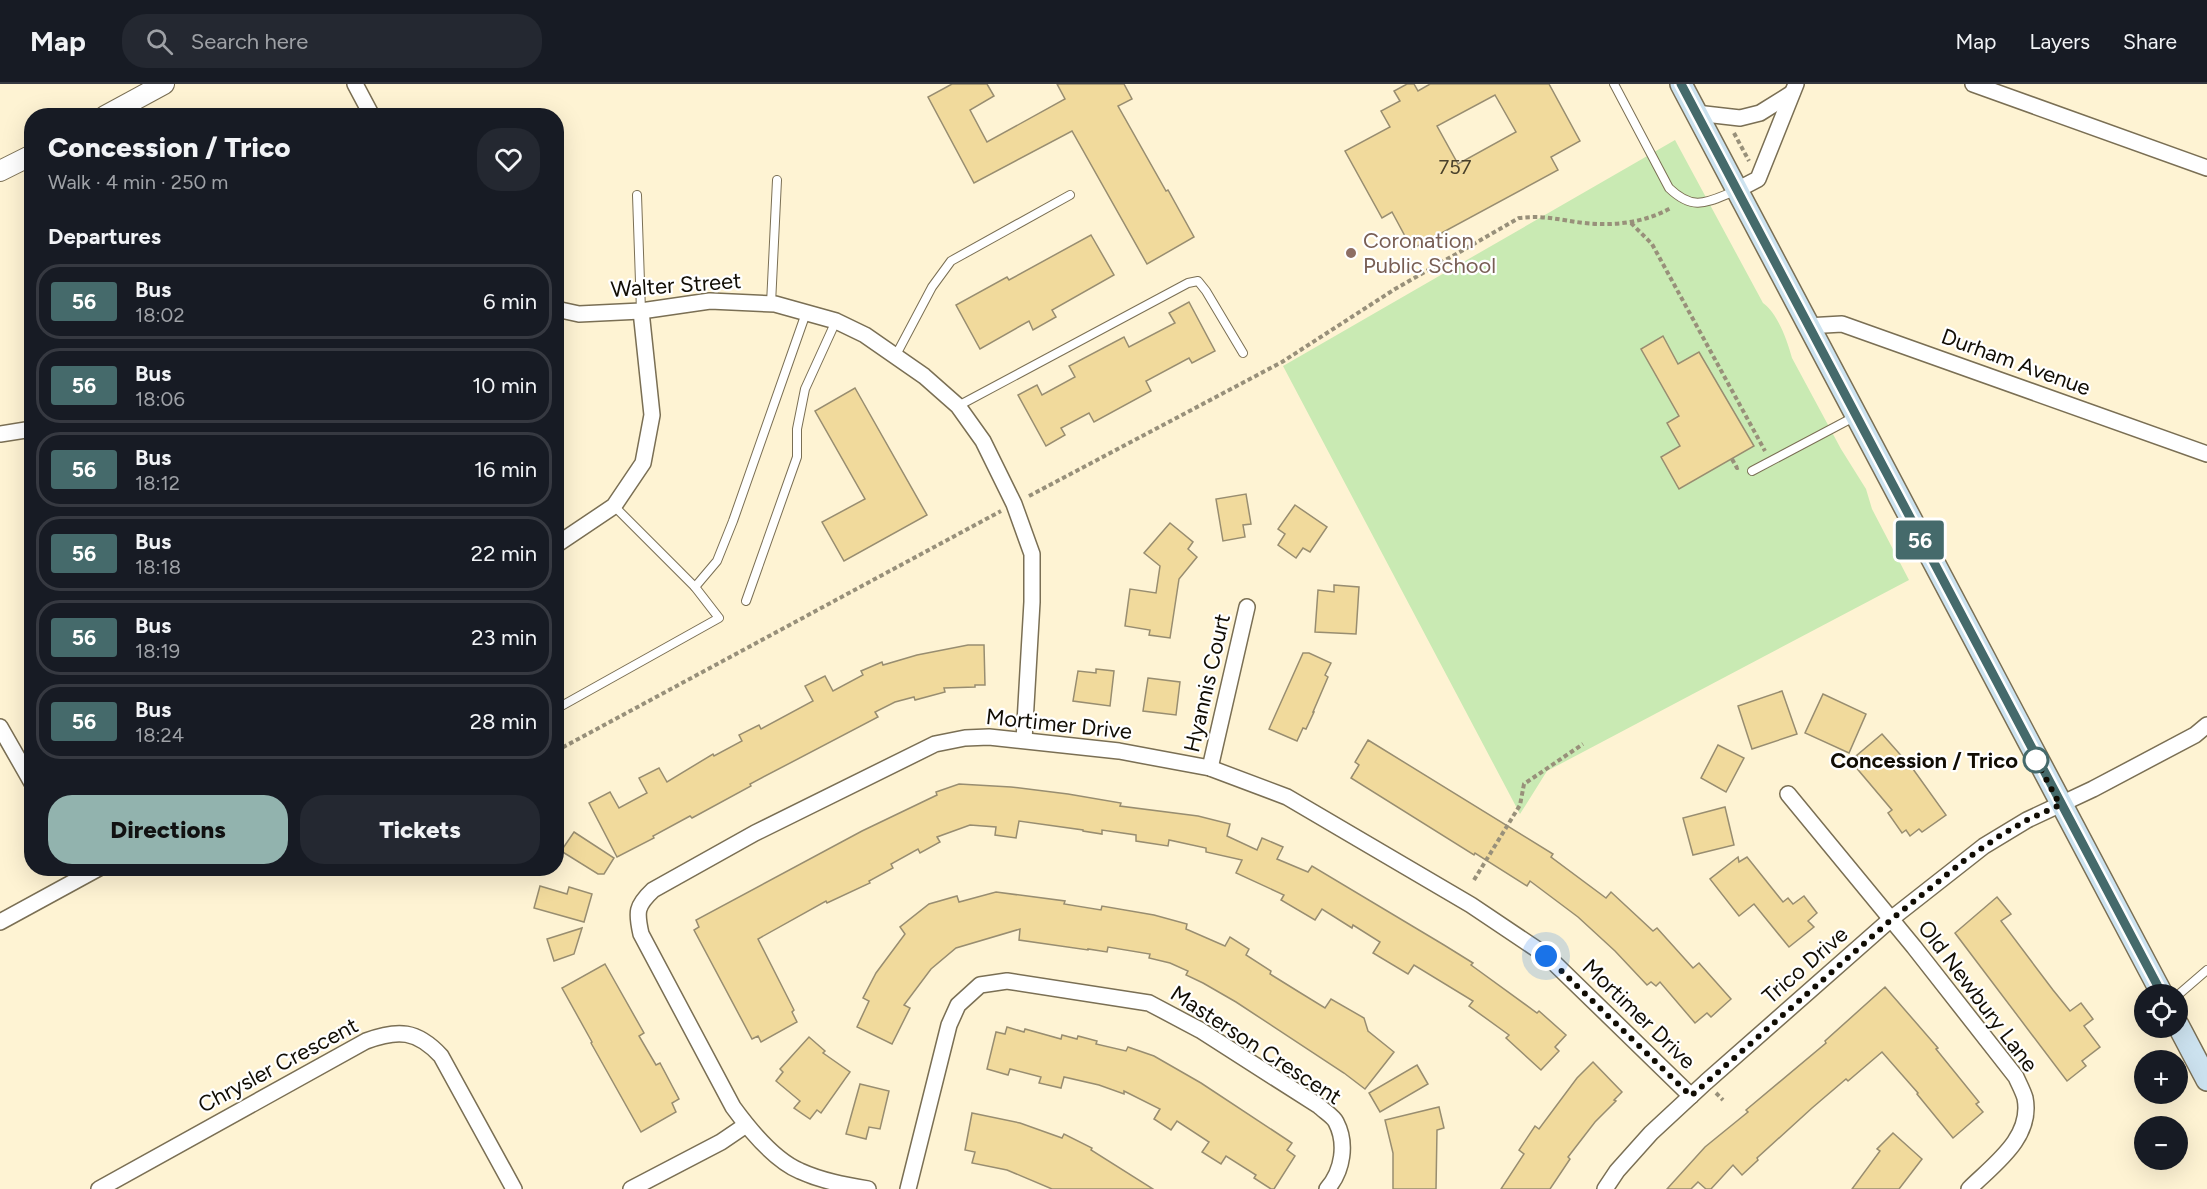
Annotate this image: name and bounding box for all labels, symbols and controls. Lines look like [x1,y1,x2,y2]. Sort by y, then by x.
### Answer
search box [122,14,542,68]
text: Map [30,24,86,58]
icon: search [143,25,176,58]
text: Search here [191,28,308,55]
text: Map [1956,29,1996,54]
text: Layers [2029,29,2090,54]
text: Share [2123,29,2177,54]
button: heart [477,128,540,191]
text: Concession / Trico [48,130,291,164]
house number: 757 [1439,155,1472,179]
text: Walk · 4 min · 250 m [48,170,228,194]
text: Departures [48,223,161,250]
place label: Coronation Public School [1363,227,1496,279]
marker: Coronation Public School [1344,246,1358,260]
street label: Walter Street [610,267,742,303]
text: Bus [135,276,171,303]
text: 6 min [483,288,537,315]
text: 56 [72,289,96,314]
text: 18:02 [135,303,185,327]
street label: Durham Avenue [1938,322,2094,402]
text: Bus [135,360,171,387]
text: 10 min [472,372,537,399]
text: 56 [72,373,96,398]
text: 18:06 [135,387,185,411]
text: Bus [135,444,171,471]
text: 16 min [474,456,537,483]
text: 56 [72,457,96,482]
text: 18:12 [135,471,180,495]
line badge: 56 [1893,520,1947,560]
text: Bus [135,528,171,555]
text: 56 [1908,528,1932,553]
text: 22 min [471,540,537,567]
text: 56 [72,541,96,566]
text: 18:18 [135,555,181,579]
street label: Hyannis Court [1178,611,1236,755]
text: Bus [135,612,171,639]
text: 23 min [471,624,537,651]
text: 56 [72,625,96,650]
text: 18:19 [135,639,180,663]
text: Bus [135,696,171,723]
street label: Mortimer Drive [985,703,1133,745]
text: 28 min [470,708,537,735]
text: 56 [72,709,96,734]
text: 18:24 [135,723,184,747]
place label: Concession / Trico [1830,747,2018,774]
marker: Concession / Trico [2023,747,2049,773]
button: Directions [48,795,288,864]
button: Tickets [300,795,540,864]
street label: Old Newbury Lane [1912,915,2044,1077]
street label: Trico Drive [1757,920,1853,1010]
your location [1531,941,1561,971]
street label: Mortimer Drive [1577,953,1701,1075]
street label: Masterson Crescent [1165,980,1347,1110]
map controls [2134,984,2188,1170]
button: locate [2134,984,2188,1038]
street label: Chrysler Crescent [193,1011,363,1119]
button: + [2134,1050,2188,1104]
button: − [2134,1116,2188,1170]

